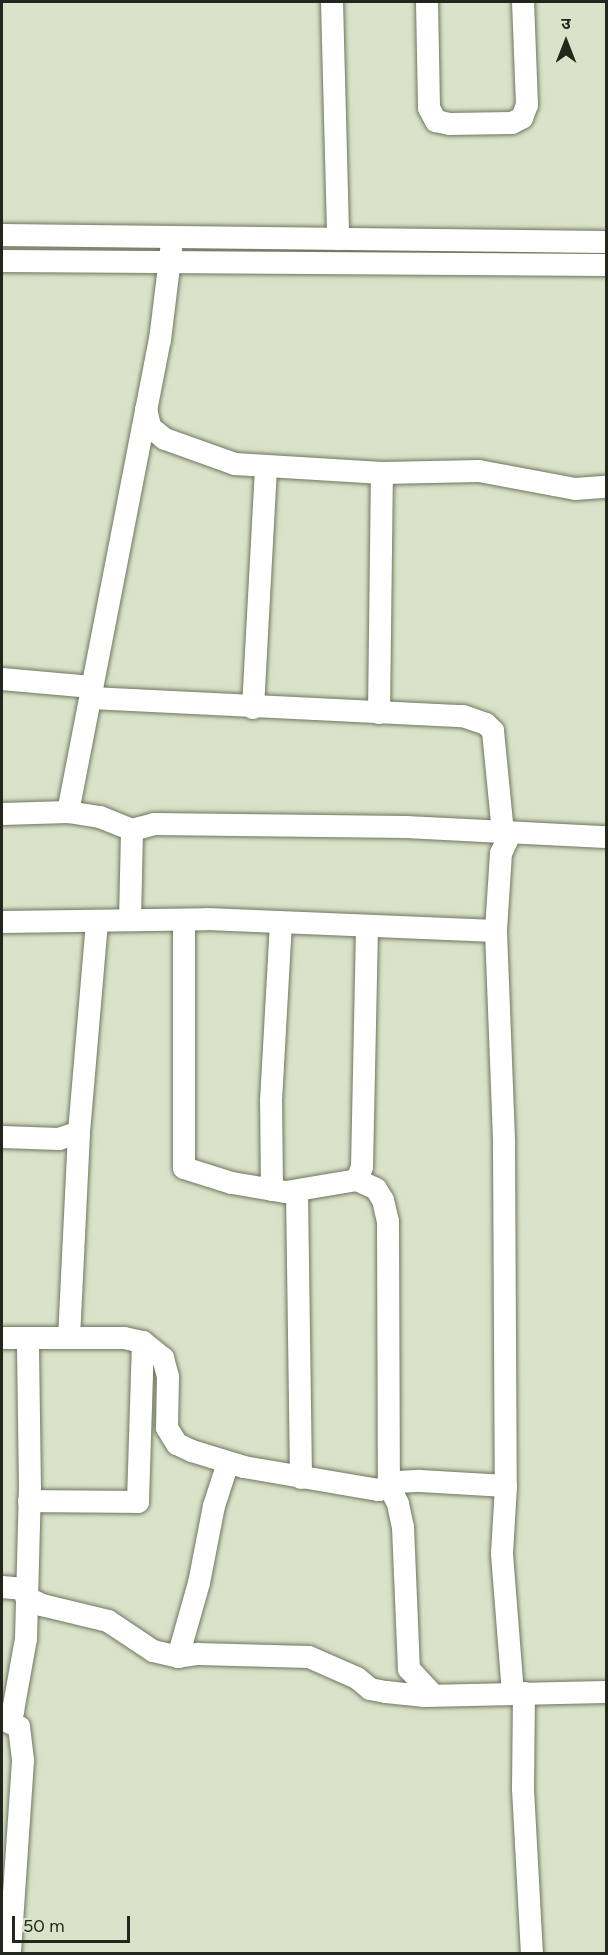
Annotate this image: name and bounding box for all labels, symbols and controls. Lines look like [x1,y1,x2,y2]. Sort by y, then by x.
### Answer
north arrow [536,12,596,72]
text: उ [561,14,571,33]
scale bar [15,1904,134,1942]
text: 50 m [23,1915,65,1937]

